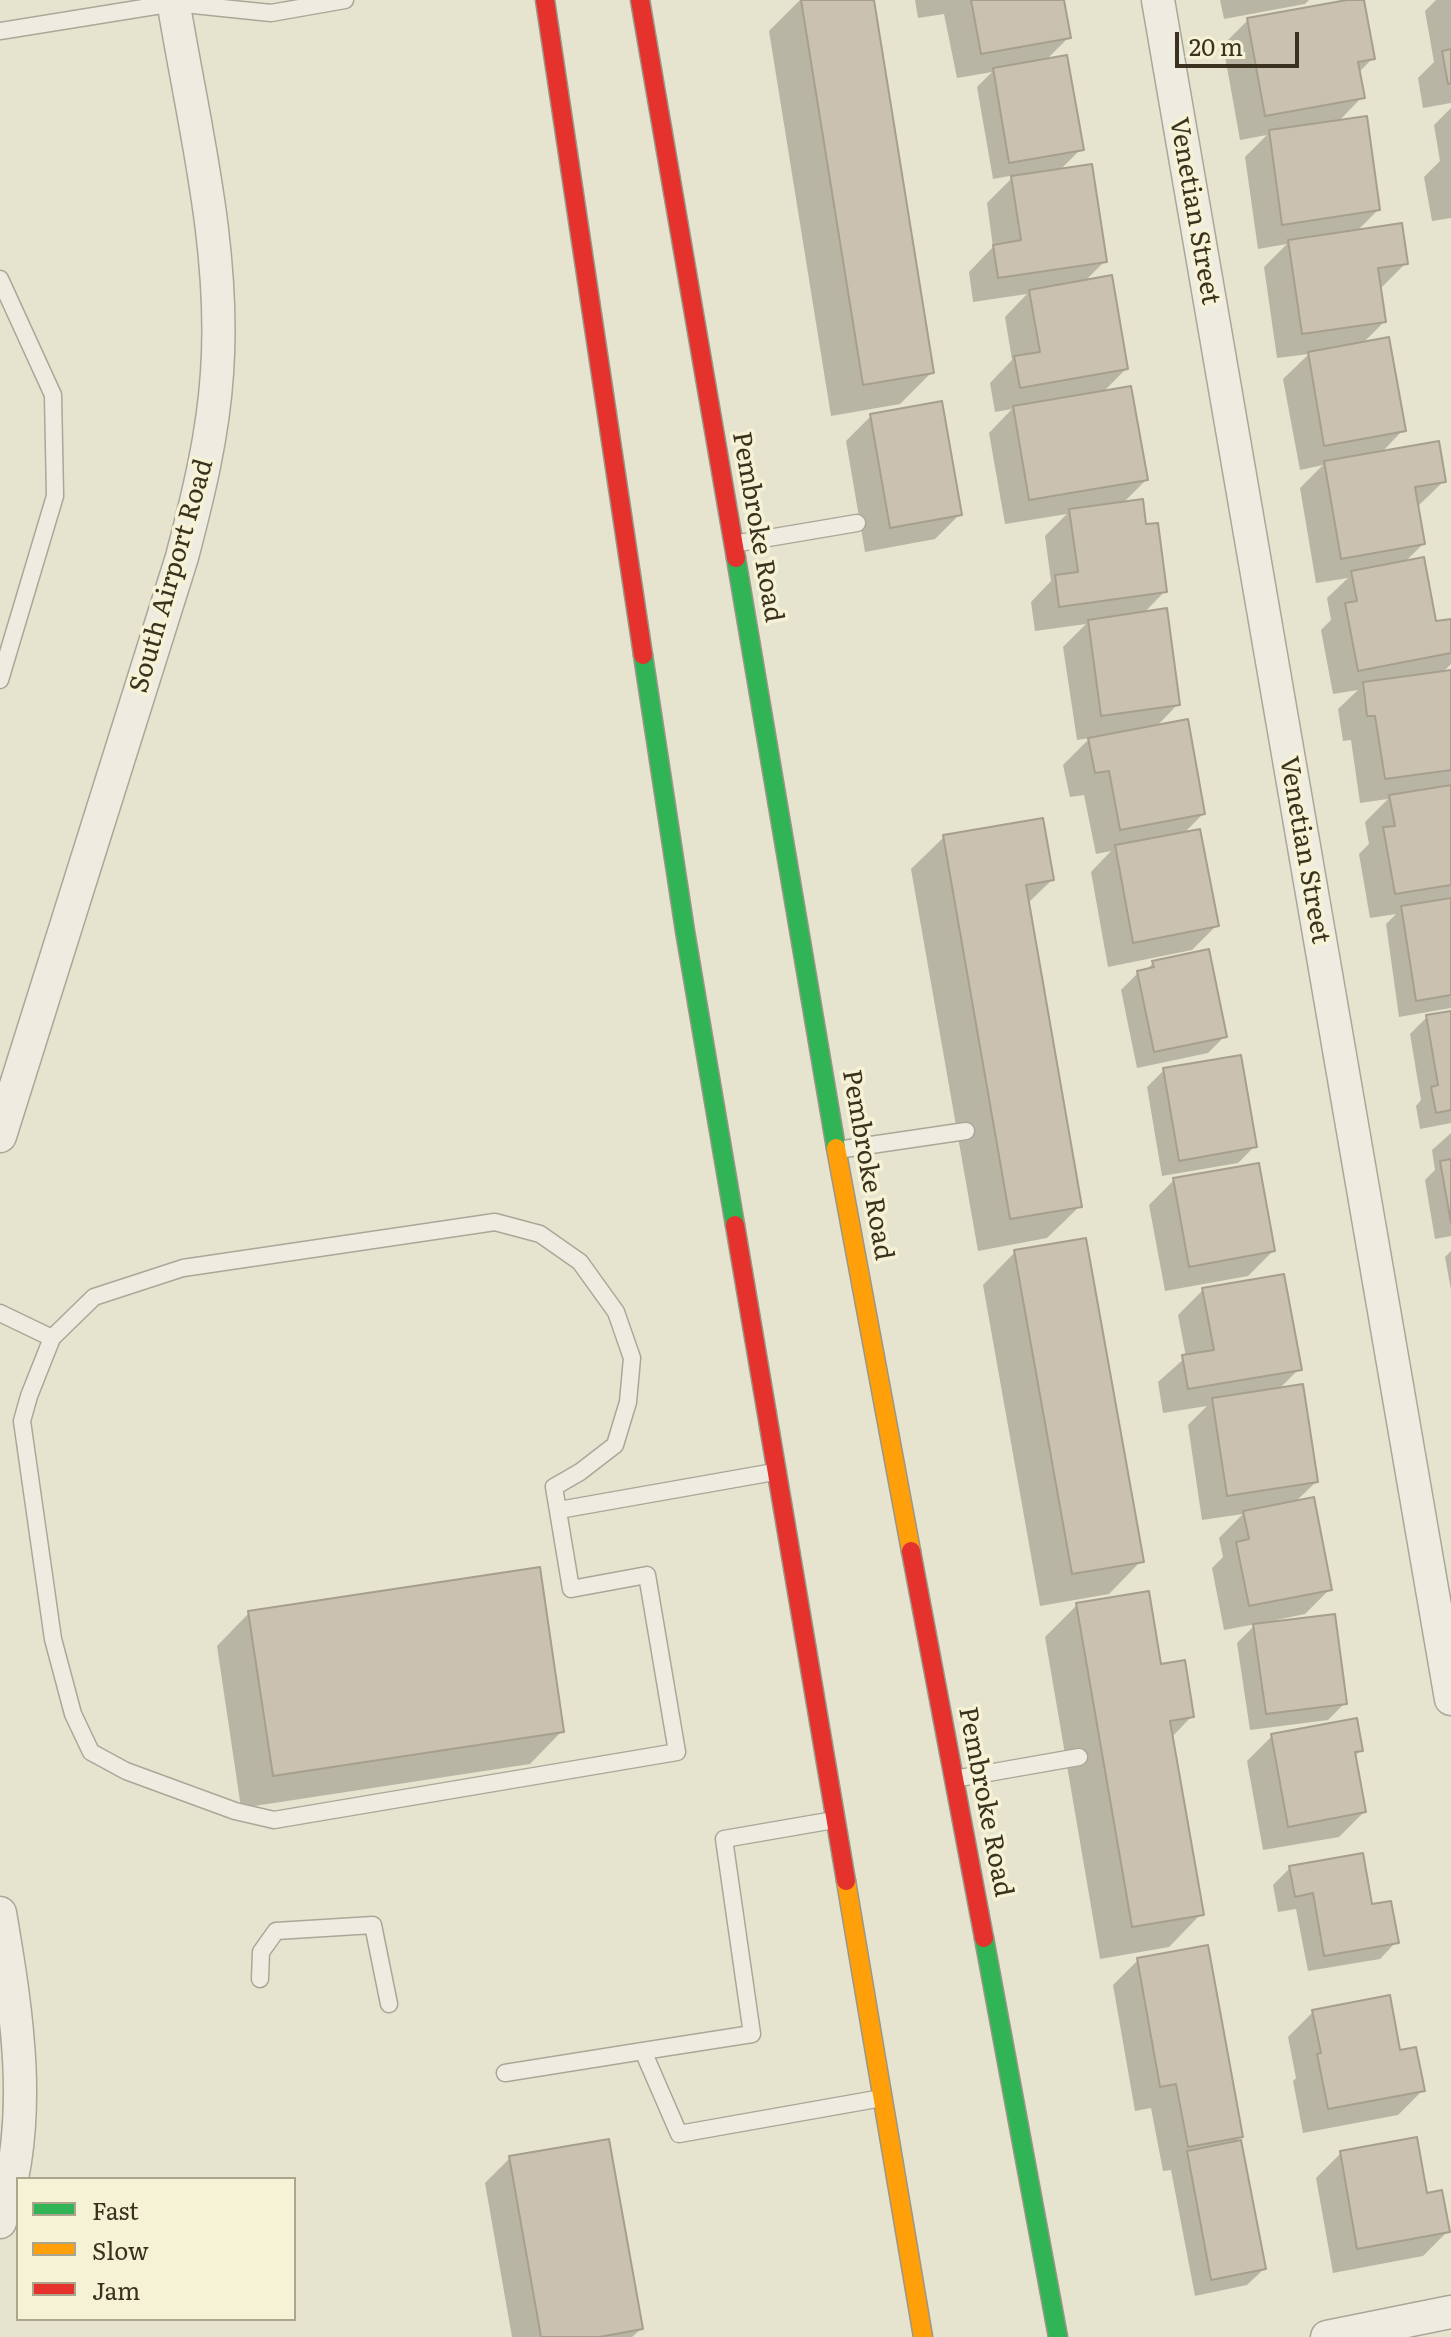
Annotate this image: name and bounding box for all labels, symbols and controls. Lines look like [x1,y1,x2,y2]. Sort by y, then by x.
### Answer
scale bar [1179,16,1303,66]
text: 20 m [1189,28,1243,63]
street label: Venetian Street [1162,115,1226,307]
street label: Pembroke Road [725,429,789,625]
street label: South Airport Road [124,456,220,696]
street label: Venetian Street [1272,754,1336,946]
street label: Pembroke Road [835,1067,899,1263]
street label: Pembroke Road [951,1704,1019,1900]
legend [16,2177,296,2321]
text: Fast [92,2192,139,2227]
text: Slow [92,2232,149,2267]
text: Jam [92,2272,140,2307]

